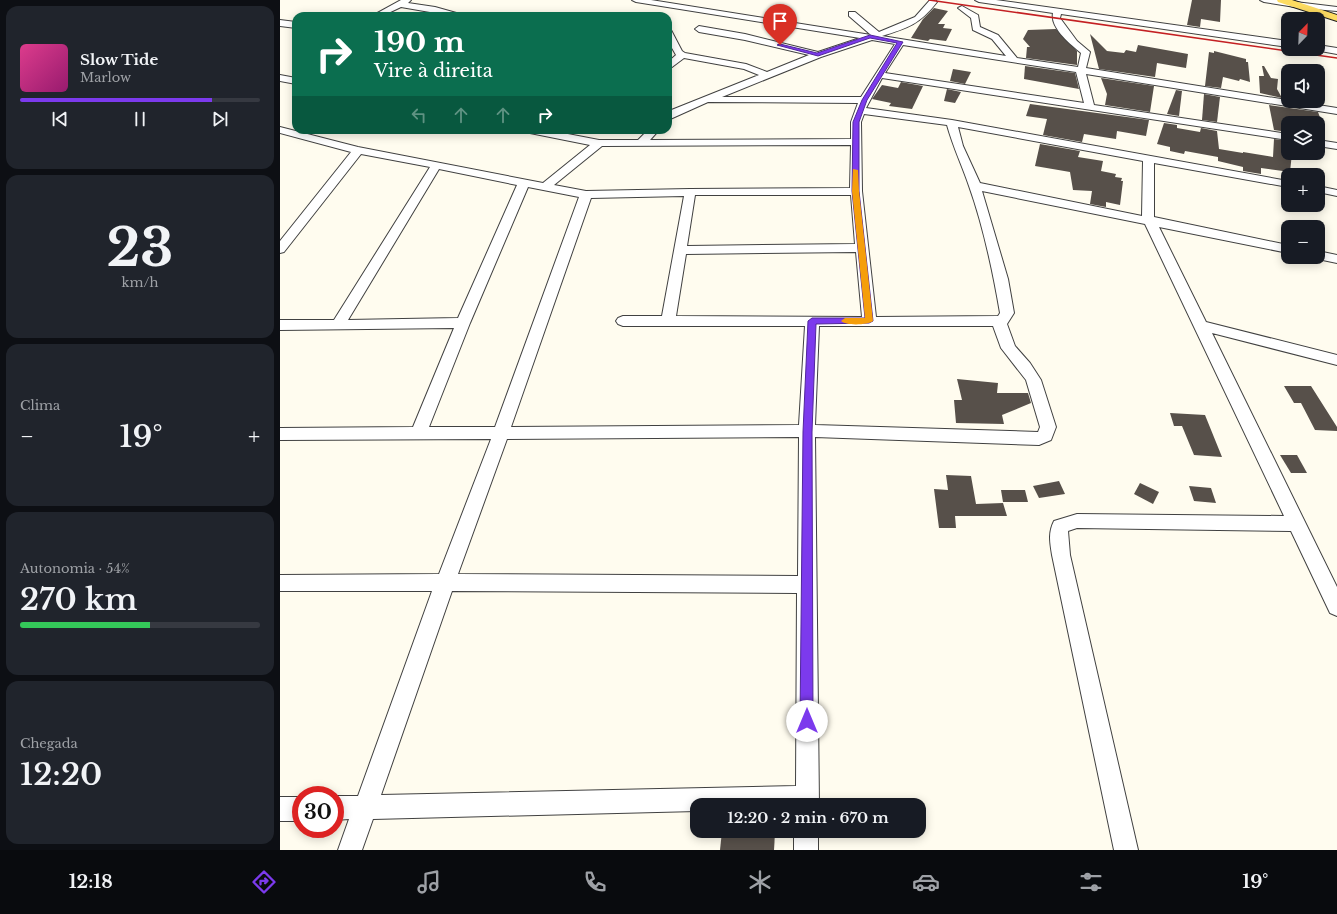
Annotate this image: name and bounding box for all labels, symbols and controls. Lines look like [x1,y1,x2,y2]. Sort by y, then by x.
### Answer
pin [763,4,797,45]
icon: arrive [769,10,791,32]
north arrow [1281,12,1325,56]
map controls [1281,12,1325,264]
text: 190 m [374,25,465,60]
icon: right [308,28,360,80]
text: Slow Tide [80,50,158,69]
text: Vire à direita [374,60,493,82]
button: sound [1281,64,1325,108]
text: Marlow [80,69,131,86]
icon: left [408,104,430,126]
icon: ahead [450,104,472,126]
icon: ahead [492,104,514,126]
icon: right [534,104,556,126]
icon: previous [49,108,71,130]
icon: pause [129,108,151,130]
icon: next [209,108,231,130]
button: layers [1281,116,1325,160]
button: + [1281,168,1325,212]
text: 23 [107,216,173,280]
button: − [1281,220,1325,264]
text: km/h [122,274,158,291]
text: Clima [20,397,60,414]
text: 19° [119,418,163,455]
text: − [20,423,34,450]
text: + [248,423,260,450]
text: Autonomia · 54% [20,560,130,577]
text: 270 km [20,581,137,618]
position arrow [786,700,828,742]
text: Chegada [20,735,78,752]
text: 12:20 [20,756,102,793]
speed limit sign: 30 [292,786,344,838]
text: 12:20 · 2 min · 670 m [727,808,889,827]
icon: directions [250,868,278,896]
icon: music [415,868,443,896]
icon: phone [581,868,609,896]
icon: climate [746,868,774,896]
icon: car [912,868,940,896]
icon: filters [1077,868,1105,896]
text: 12:18 [69,871,113,893]
text: 19° [1242,871,1268,893]

